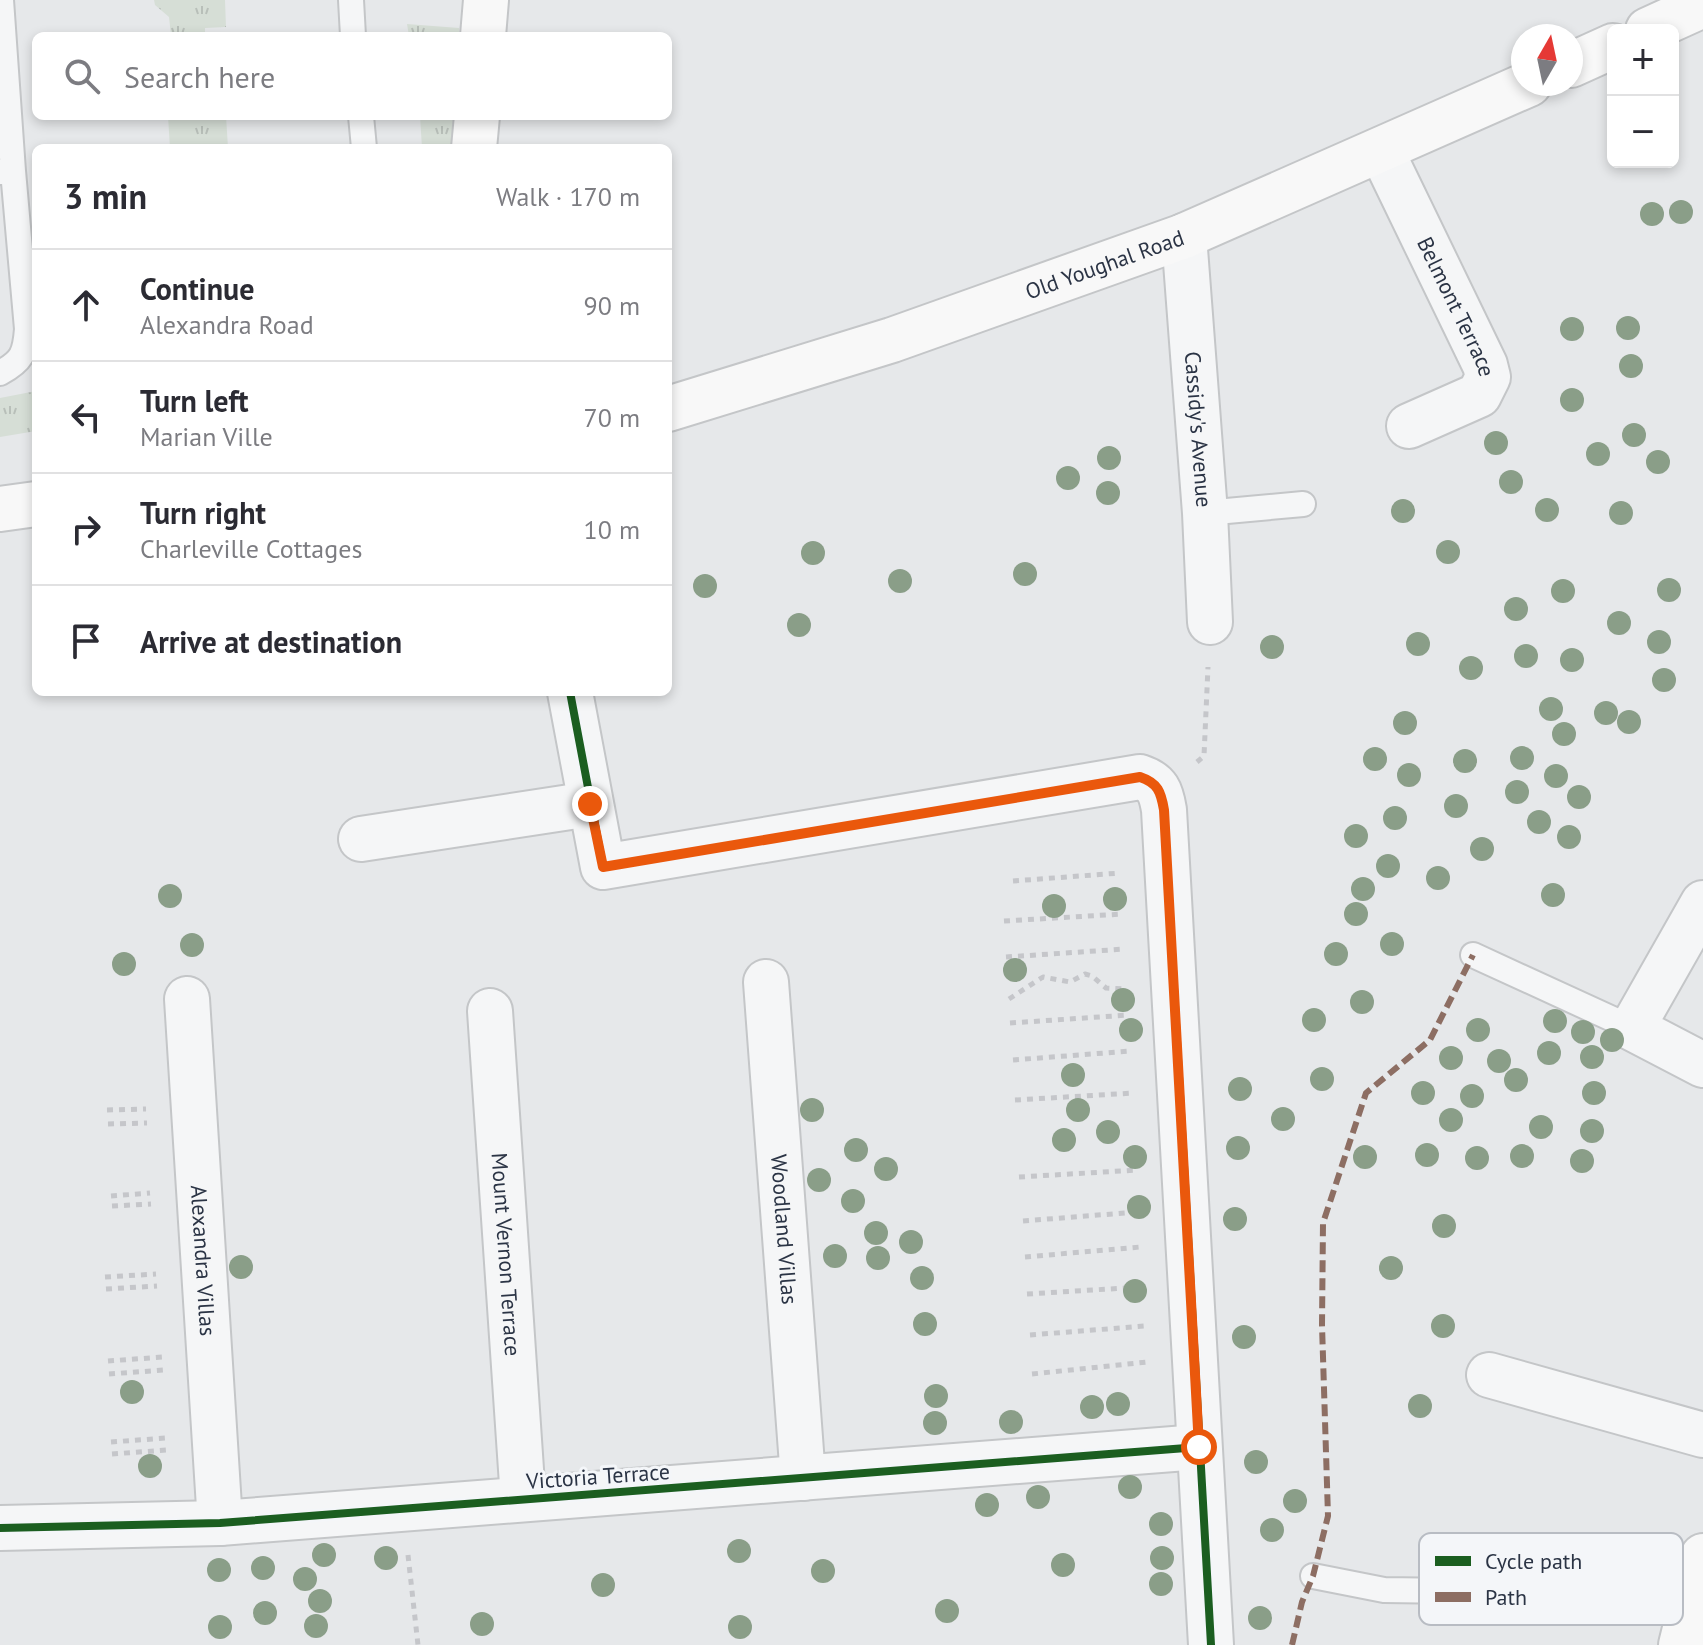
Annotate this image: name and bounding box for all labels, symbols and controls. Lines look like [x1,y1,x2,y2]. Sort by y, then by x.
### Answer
north arrow [1511,24,1583,96]
map controls [1607,24,1679,168]
button: + [1607,24,1679,96]
search box [32,32,672,120]
icon: search [60,54,104,98]
text: Search here [124,57,275,96]
button: − [1607,96,1679,168]
text: 3 min [64,174,147,218]
text: Walk · 170 m [496,180,640,213]
street label: Old Youghal Road [1021,223,1188,305]
street label: Belmont Terrace [1411,232,1501,379]
text: Continue [140,269,254,308]
icon: ahead [64,283,108,327]
text: 90 m [584,289,640,322]
text: Alexandra Road [140,308,314,341]
street label: Cassidy's Avenue [1179,350,1219,508]
text: Turn left [140,381,248,420]
icon: left [64,395,108,439]
text: 70 m [584,401,640,434]
text: Marian Ville [140,420,273,453]
text: Turn right [140,493,266,532]
icon: right [64,507,108,551]
text: 10 m [584,513,640,546]
text: Charleville Cottages [140,532,362,565]
icon: arrive [64,619,108,663]
text: Arrive at destination [140,622,402,661]
route end [572,786,608,822]
street label: Mount Vernon Terrace [486,1152,527,1357]
street label: Woodland Villas [765,1153,804,1305]
street label: Alexandra Villas [185,1184,222,1337]
route start [1181,1429,1217,1465]
street label: Victoria Terrace [524,1457,671,1495]
legend [1419,1533,1683,1625]
text: Cycle path [1485,1547,1582,1575]
text: Path [1485,1583,1527,1611]

